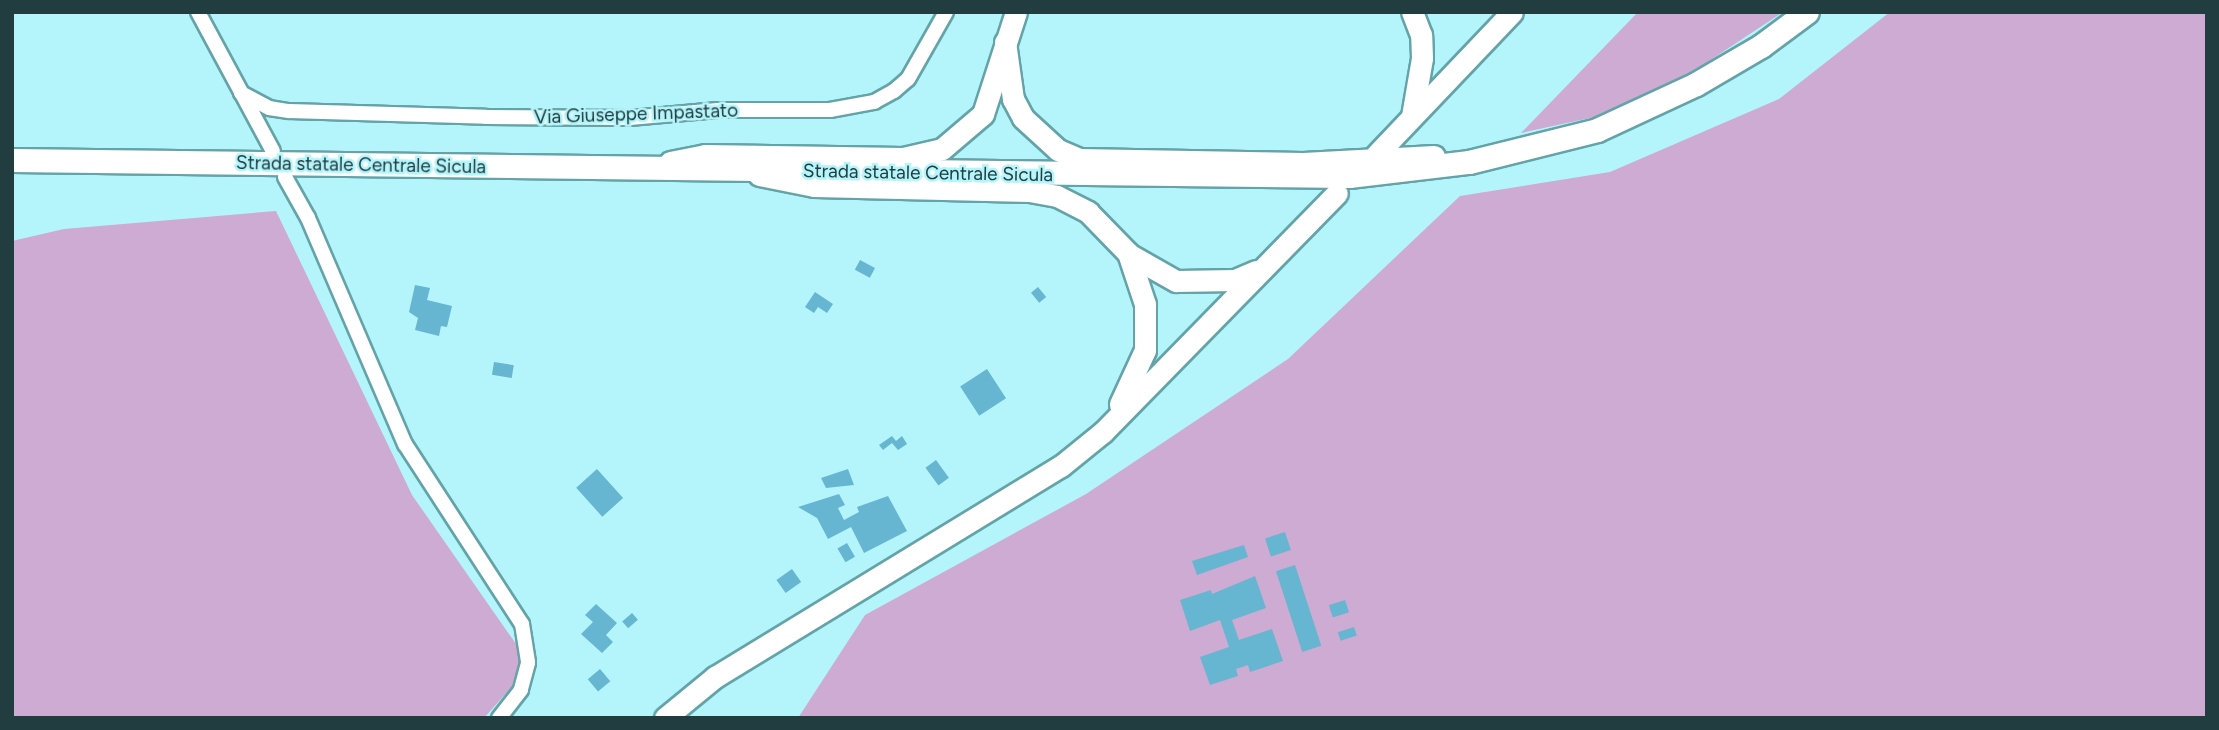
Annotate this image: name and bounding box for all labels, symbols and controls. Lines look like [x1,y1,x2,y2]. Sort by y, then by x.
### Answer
street label: Via Giuseppe Impastato [534,99,738,129]
street label: Strada statale Centrale Sicula [236,151,486,179]
street label: Strada statale Centrale Sicula [803,159,1053,187]

